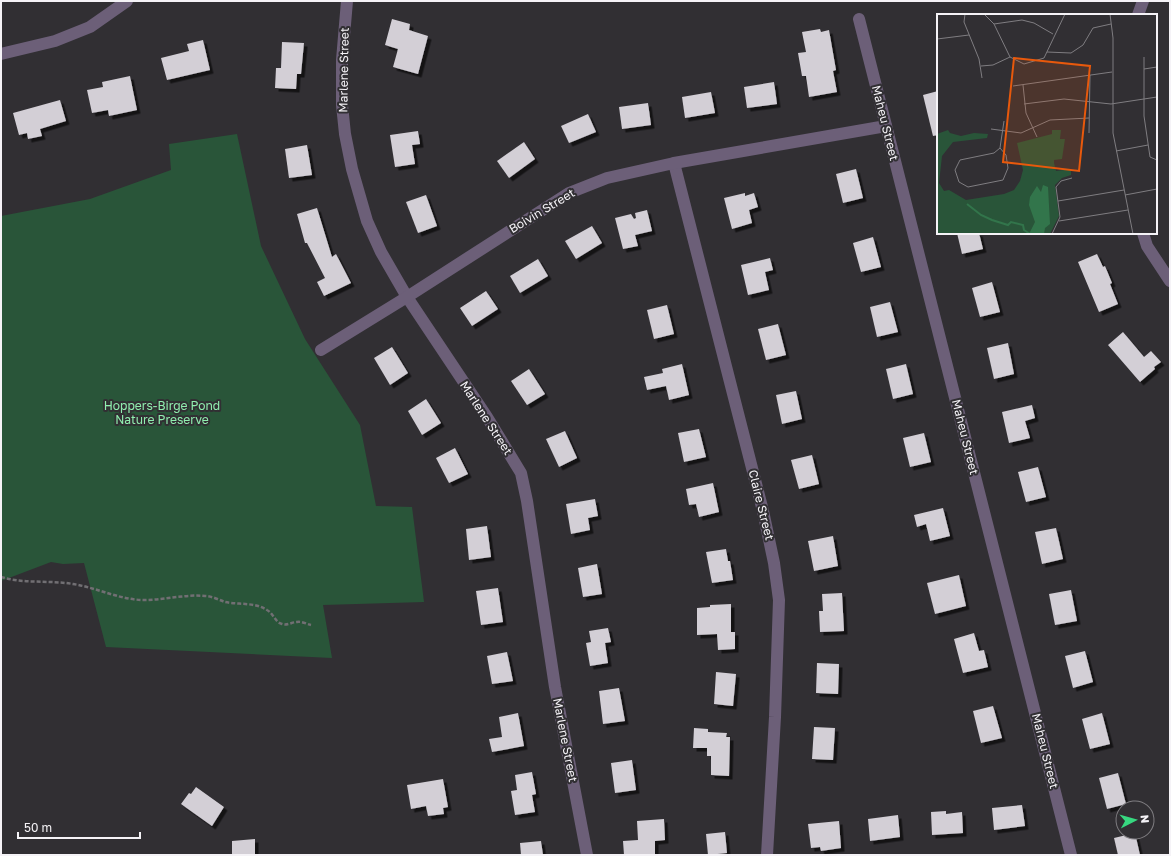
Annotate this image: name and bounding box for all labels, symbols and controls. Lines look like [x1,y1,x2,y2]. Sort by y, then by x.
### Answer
inset map [937,14,1157,234]
street label: Marlene Street [335,27,352,113]
street label: Maheu Street [869,84,902,162]
street label: Boivin Street [506,185,578,236]
street label: Marlene Street [457,378,516,458]
park label: Hoppers-Birge Pond Nature Preserve [104,398,220,427]
street label: Maheu Street [949,398,982,476]
street label: Claire Street [745,468,778,542]
street label: Marlene Street [550,697,581,783]
street label: Maheu Street [1029,712,1062,790]
north arrow [1115,800,1155,840]
scale bar [18,814,140,840]
text: N [1139,814,1152,824]
text: 50 m [24,820,52,835]

